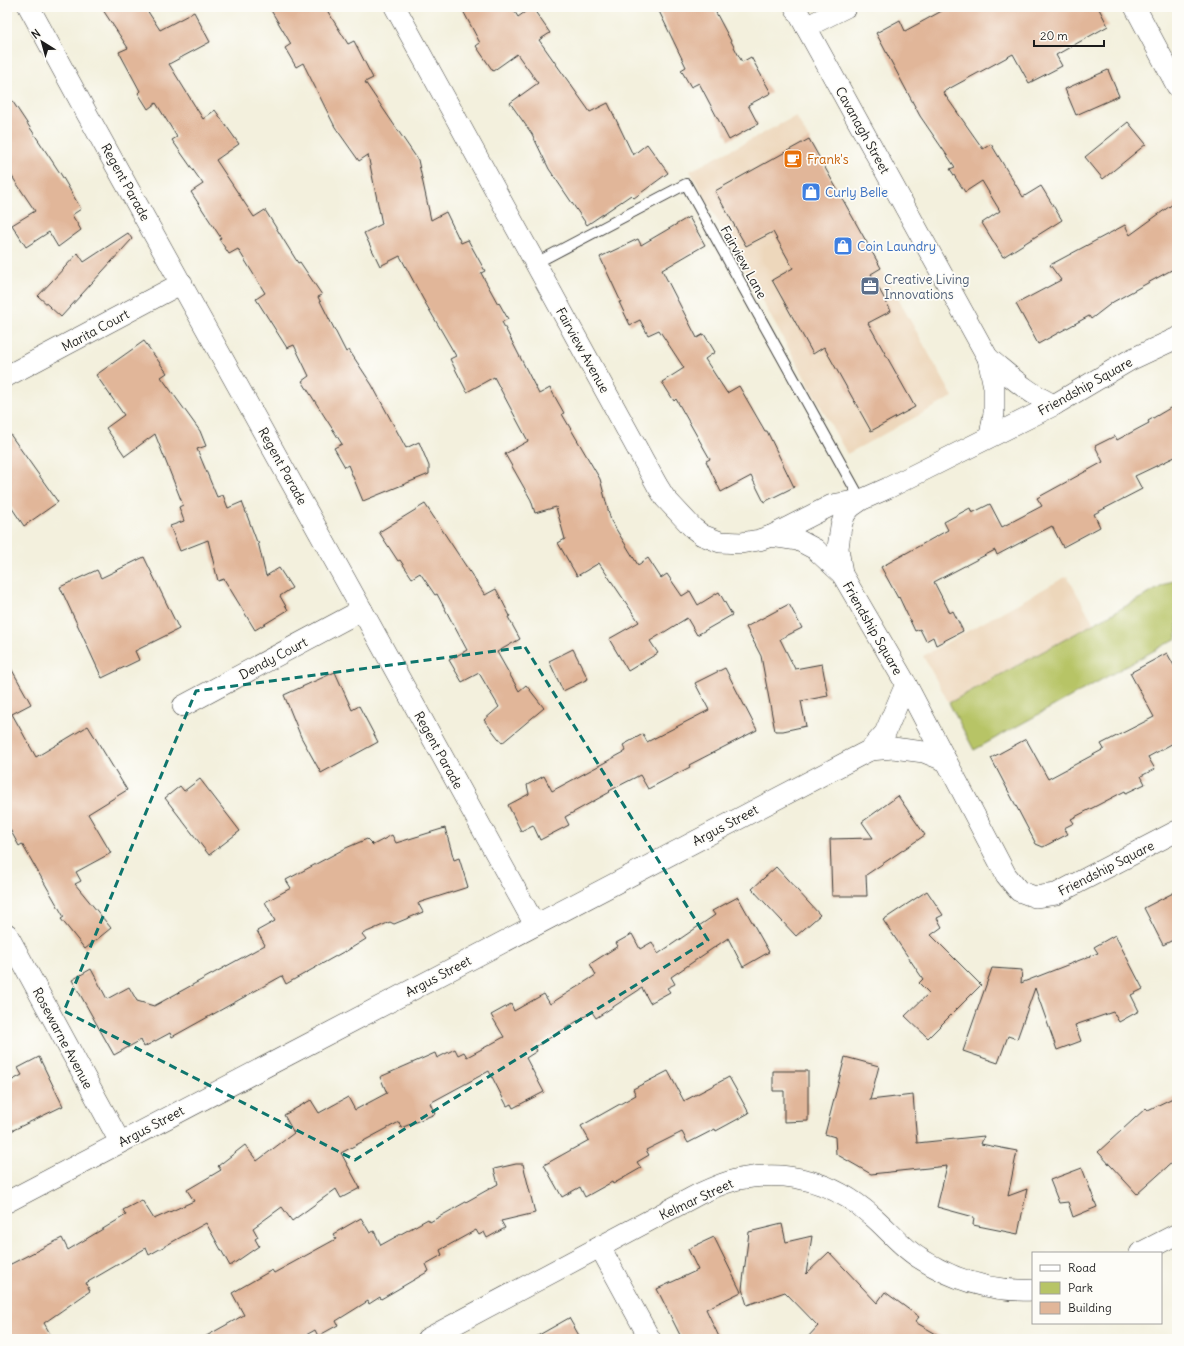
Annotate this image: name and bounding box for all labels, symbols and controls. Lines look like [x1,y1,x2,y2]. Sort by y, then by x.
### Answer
north arrow [22,22,62,62]
scale bar [1034,22,1104,48]
text: N [29,26,43,42]
text: 20 m [1040,28,1068,43]
street label: Cavanagh Street [832,84,894,177]
street label: Regent Parade [97,140,154,224]
cafe icon: Frank's [782,148,804,170]
place label: Frank's [807,151,849,168]
shop icon: Curly Belle [800,181,822,203]
place label: Curly Belle [825,184,888,201]
street label: Fairview Lane [717,223,771,302]
shop icon: Coin Laundry [832,235,854,257]
place label: Coin Laundry [857,238,936,255]
place label: Creative Living Innovations [884,271,970,303]
office icon: Creative Living Innovations [859,275,881,297]
street label: Fairview Avenue [552,304,613,396]
street label: Marita Court [59,305,132,355]
street label: Friendship Square [1035,353,1135,419]
street label: Regent Parade [254,424,311,508]
street label: Friendship Square [839,578,906,678]
street label: Dendy Court [236,633,311,684]
street label: Regent Parade [410,708,467,792]
street label: Argus Street [689,801,762,850]
street label: Friendship Square [1055,837,1157,900]
street label: Argus Street [402,952,475,1001]
street label: Rosewarne Avenue [29,985,96,1092]
street label: Argus Street [115,1102,188,1151]
street label: Kelmar Street [657,1175,736,1224]
legend [1032,1252,1162,1324]
text: Road [1068,1260,1096,1275]
text: Park [1068,1280,1093,1295]
text: Building [1068,1300,1112,1315]

